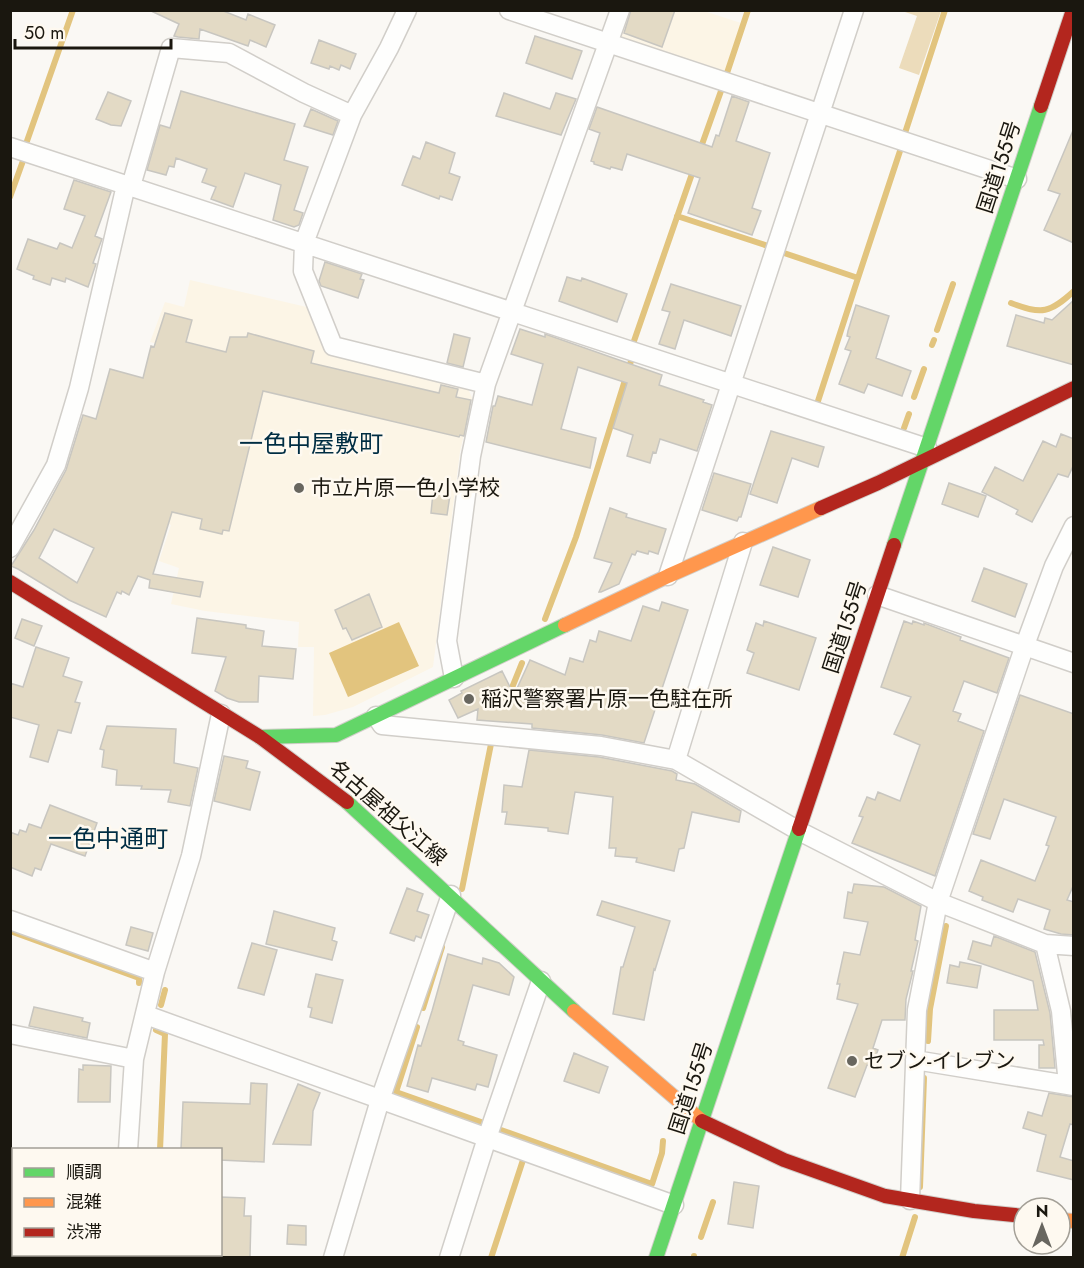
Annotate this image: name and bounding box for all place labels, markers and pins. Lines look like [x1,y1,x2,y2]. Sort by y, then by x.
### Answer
place label: 市立片原一色小学校 [311,473,500,503]
marker: 市立片原一色小学校 [292,481,306,495]
place label: 稲沢警察署片原一色駐在所 [481,684,733,714]
marker: 稲沢警察署片原一色駐在所 [462,692,476,706]
place label: セブン-イレブン [864,1046,1015,1076]
marker: セブン-イレブン [845,1054,859,1068]

